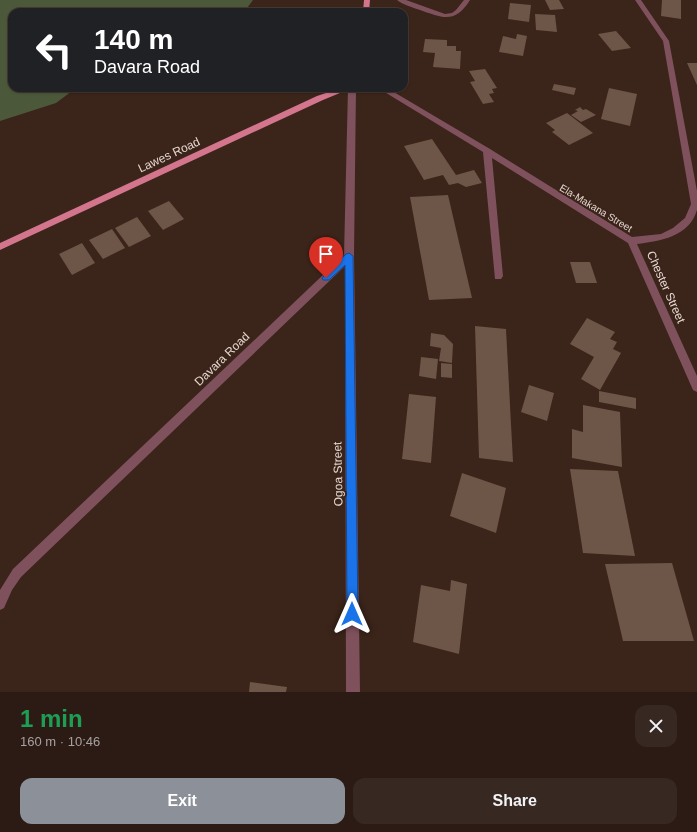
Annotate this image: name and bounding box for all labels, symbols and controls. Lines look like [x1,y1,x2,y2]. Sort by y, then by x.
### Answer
icon: left [28,24,80,76]
text: 140 m [94,24,173,55]
text: Davara Road [94,57,200,77]
street label: Lawes Road [136,135,202,175]
street label: Ela-Makana Street [558,182,635,234]
pin [309,237,343,278]
icon: arrive [315,243,337,265]
street label: Chester Street [644,249,688,326]
street label: Davara Road [192,329,252,389]
street label: Ogoa Street [330,441,346,506]
position arrow [331,593,373,635]
text: 1 min [20,705,83,732]
button: close [635,705,677,747]
text: 160 m · 10:46 [20,734,100,749]
button: Exit [20,778,345,824]
button: Share [353,778,677,824]

